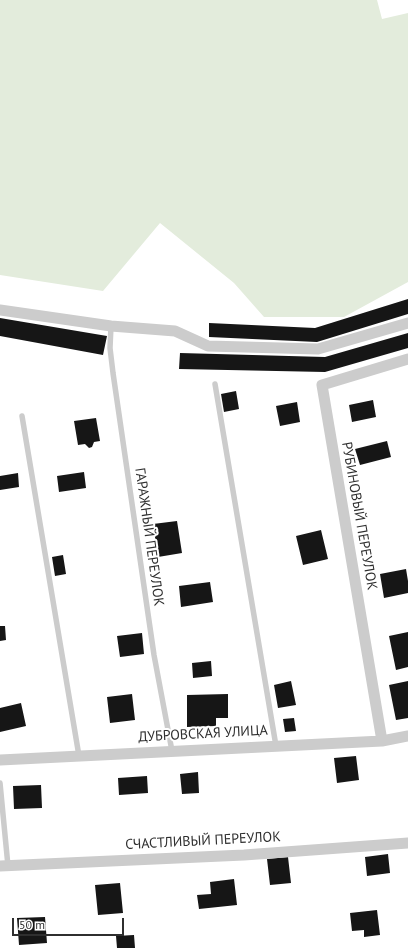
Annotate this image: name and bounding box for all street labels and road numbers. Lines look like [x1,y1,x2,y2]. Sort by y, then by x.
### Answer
street label: РУБИНОВЫЙ ПЕРЕУЛОК [338,441,380,591]
street label: ГАРАЖНЫЙ ПЕРЕУЛОК [131,467,167,607]
street label: ДУБРОВСКАЯ УЛИЦА [138,722,268,746]
street label: СЧАСТЛИВЫЙ ПЕРЕУЛОК [125,829,281,853]

